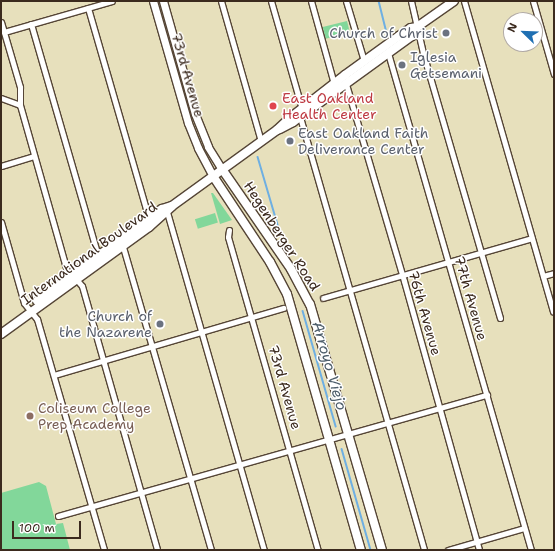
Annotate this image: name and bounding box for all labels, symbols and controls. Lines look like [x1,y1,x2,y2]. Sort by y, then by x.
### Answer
north arrow [503,12,543,52]
text: N [504,21,521,34]
place label: Church of Christ [329,25,438,41]
marker: Church of Christ [441,28,451,38]
street label: 73rd Avenue [168,31,208,119]
place label: Iglesia Getsemani [410,49,482,82]
marker: Iglesia Getsemani [397,60,407,70]
place label: East Oakland Health Center [282,90,377,122]
marker: East Oakland Health Center [267,100,279,112]
place label: East Oakland Faith Deliverance Center [298,125,429,158]
marker: East Oakland Faith Deliverance Center [285,136,295,146]
street label: Hegenberger Road [240,178,324,294]
street label: International Boulevard [18,198,160,308]
street label: 77th Avenue [451,254,491,342]
street label: 76th Avenue [405,269,445,357]
place label: Church of the Nazarene [59,308,152,340]
marker: Church of the Nazarene [155,319,165,329]
water label: Arroyo Viejo [308,320,350,412]
street label: 73rd Avenue [265,343,305,431]
place label: Coliseum College Prep Academy [38,400,151,432]
marker: Coliseum College Prep Academy [25,411,35,421]
scale bar [14,513,83,539]
text: 100 m [19,520,55,536]

